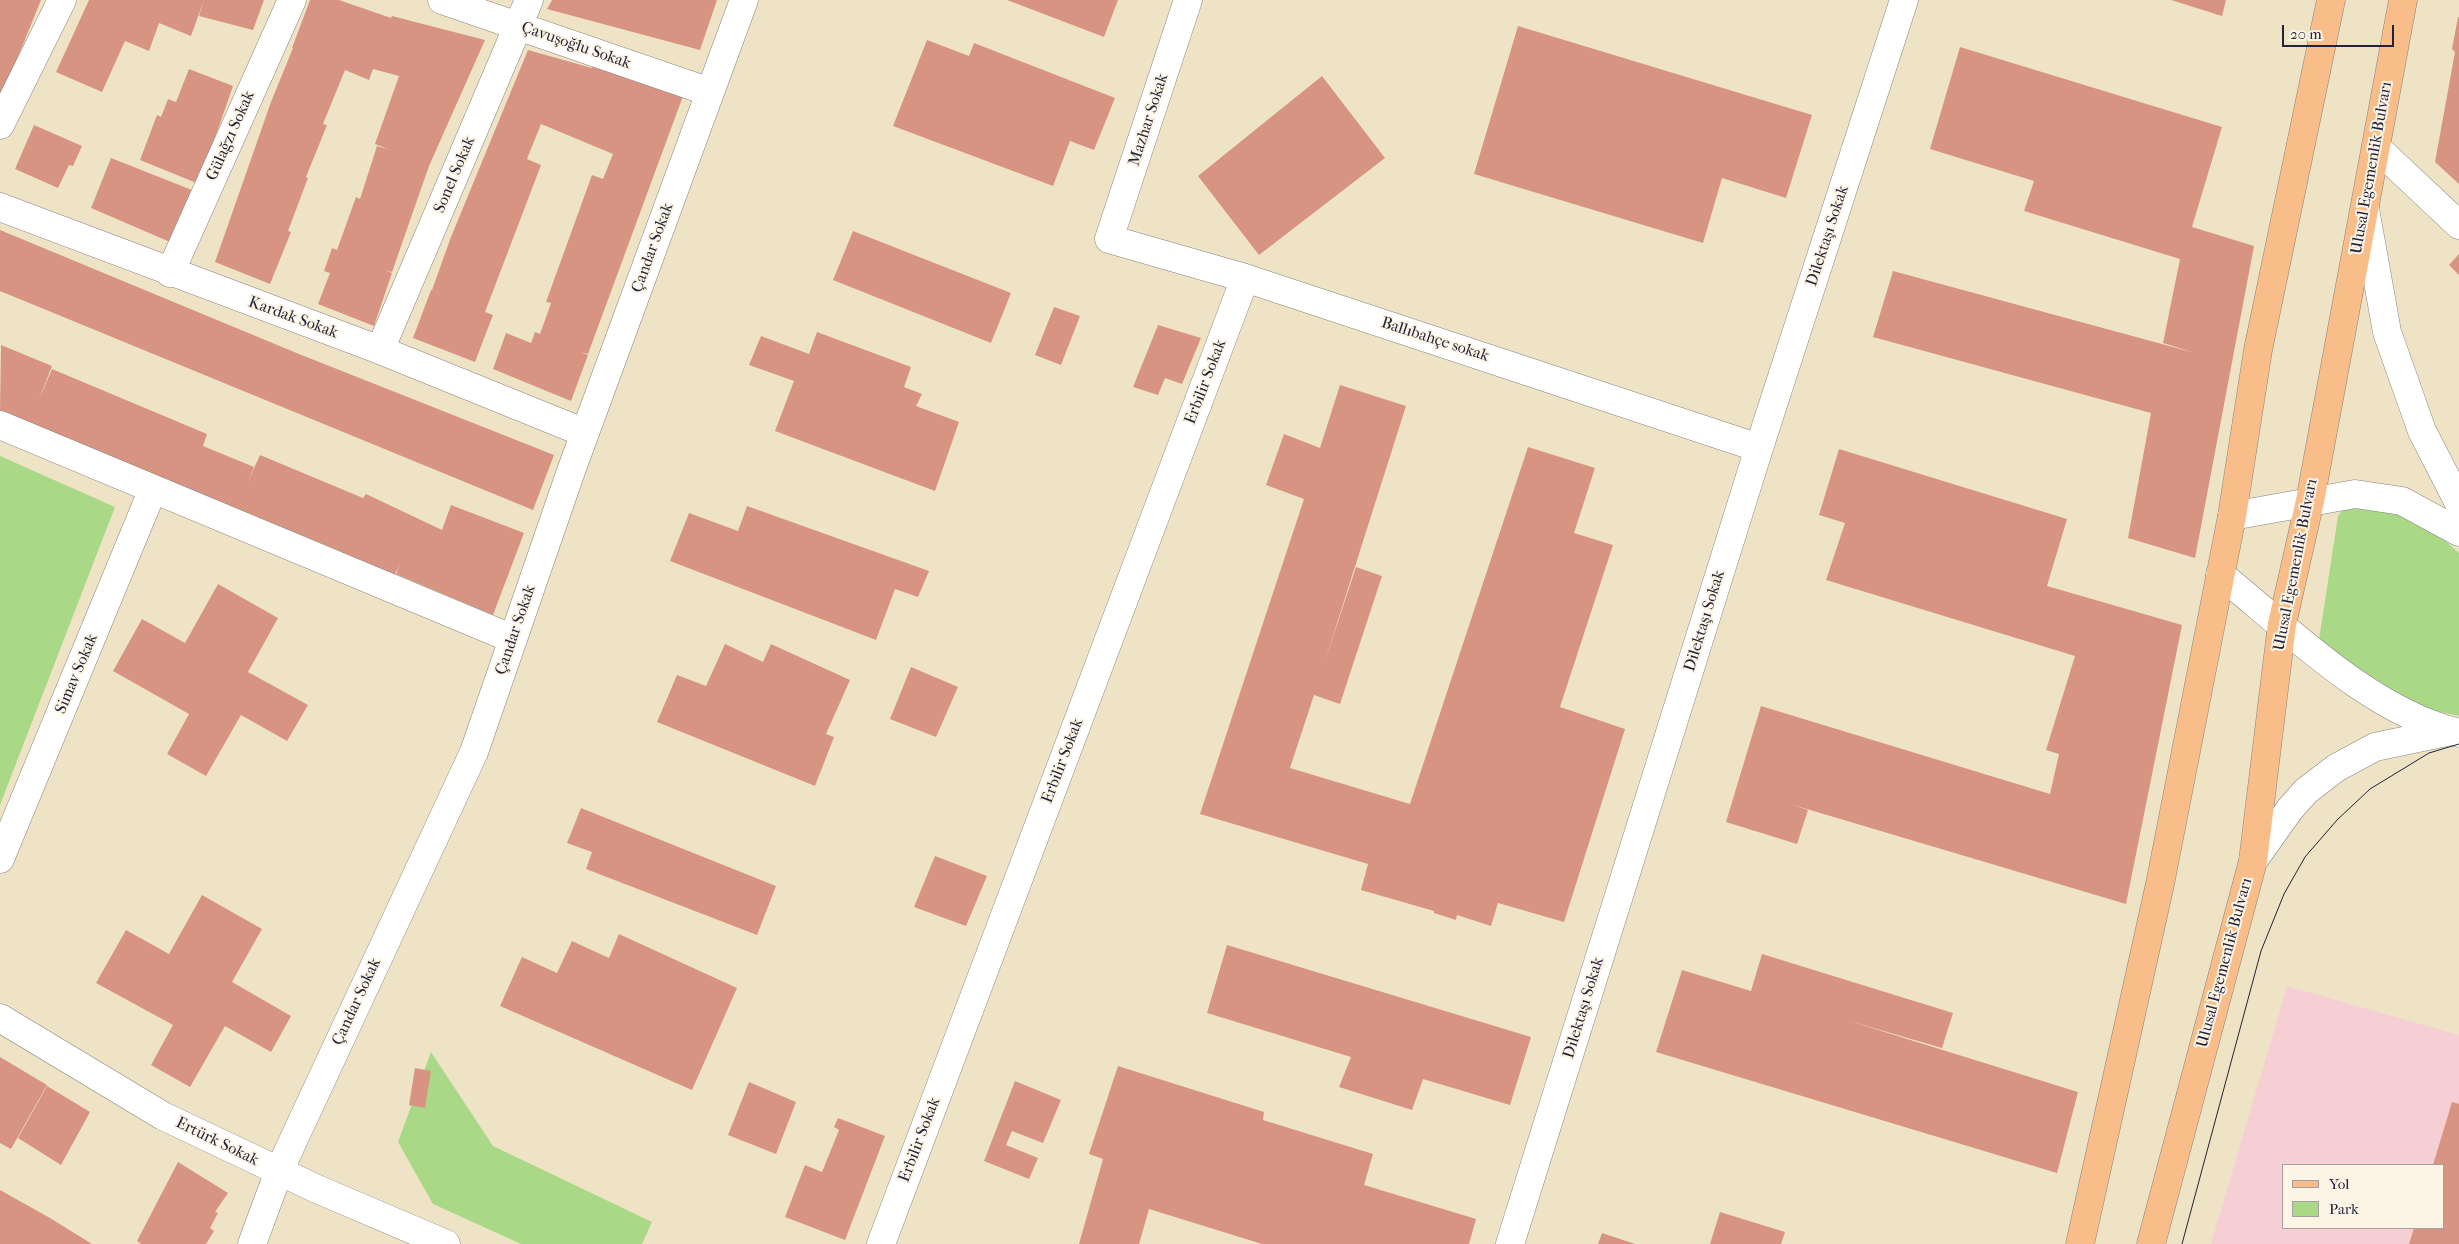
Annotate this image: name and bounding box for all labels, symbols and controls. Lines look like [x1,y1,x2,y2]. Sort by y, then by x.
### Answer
scale bar [2284,15,2396,47]
street label: Çavuşoğlu Sokak [519,18,633,74]
text: 20 m [2290,25,2322,43]
street label: Mazhar Sokak [1125,71,1173,169]
street label: Ulusal Egemenlik Bulvarı [2347,80,2397,256]
street label: Gülağzı Sokak [203,88,259,184]
street label: Sonel Sokak [430,134,480,216]
street label: Dilektaşı Sokak [1803,183,1853,289]
street label: Çandar Sokak [628,201,678,295]
street label: Kardak Sokak [246,293,340,343]
street label: Ballıbahçe sokak [1379,314,1491,366]
street label: Erbilir Sokak [1181,337,1231,427]
street label: Ulusal Egemenlik Bulvarı [2270,477,2322,653]
street label: Dilektaşı Sokak [1681,568,1729,674]
street label: Çandar Sokak [492,583,540,677]
street label: Simav Sokak [52,631,102,717]
street label: Erbilir Sokak [1038,716,1088,806]
street label: Ulusal Egemenlik Bulvarı [2193,876,2257,1050]
street label: Çandar Sokak [328,955,386,1049]
street label: Dilektaşı Sokak [1560,955,1608,1061]
street label: Erbilir Sokak [895,1095,945,1185]
street label: Ertürk Sokak [172,1114,262,1170]
legend [2282,1164,2444,1229]
text: Yol [2329,1175,2349,1193]
text: Park [2329,1200,2359,1218]

